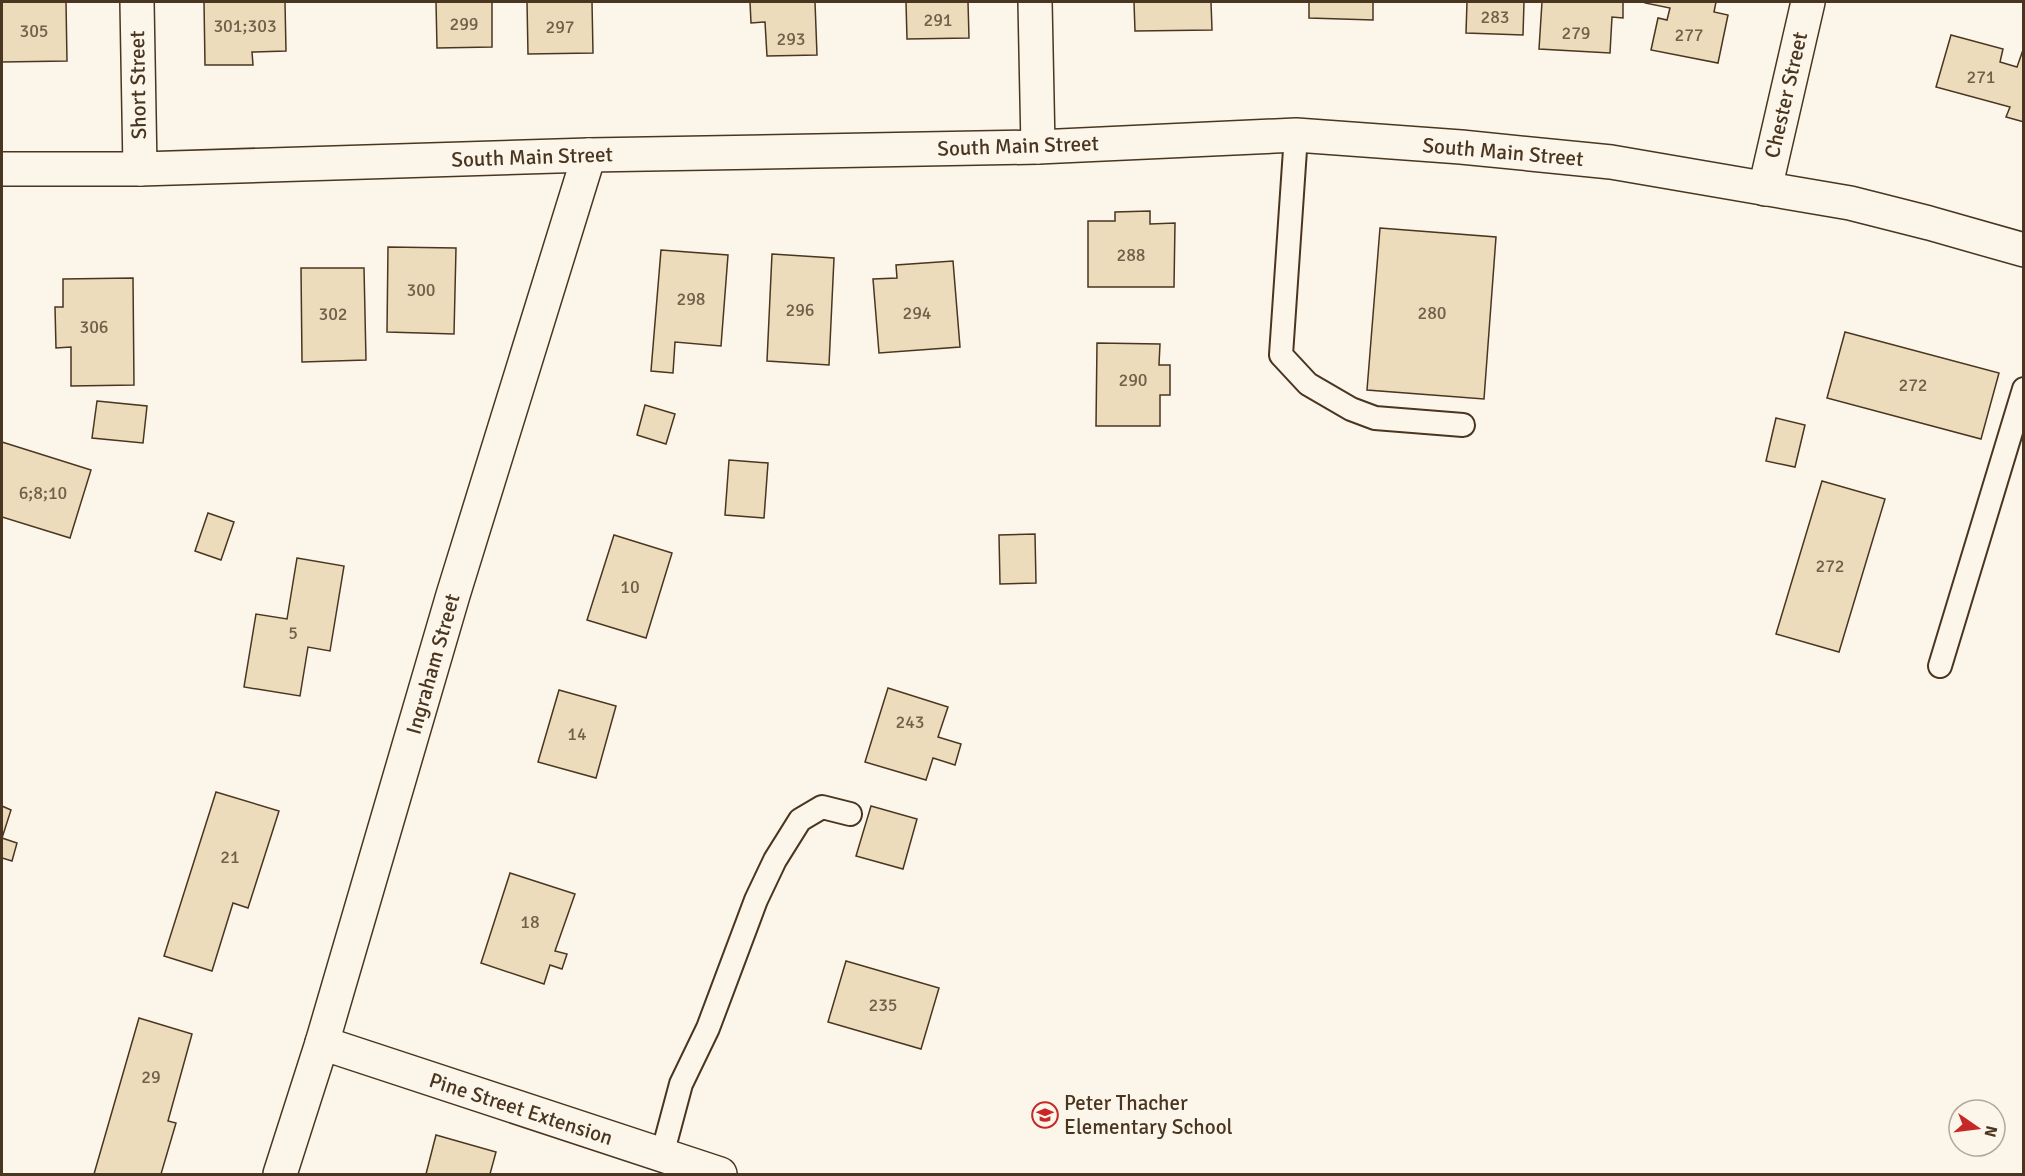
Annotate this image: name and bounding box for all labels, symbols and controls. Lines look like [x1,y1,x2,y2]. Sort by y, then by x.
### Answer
house number: 283 [1480,6,1510,28]
house number: 291 [923,9,953,31]
house number: 299 [449,13,479,35]
house number: 301;303 [213,15,277,37]
house number: 297 [545,16,575,38]
house number: 305 [19,20,49,42]
house number: 279 [1561,22,1591,44]
house number: 277 [1674,24,1704,46]
house number: 293 [776,28,806,50]
street label: Chester Street [1759,29,1813,161]
street label: Short Street [124,30,152,140]
house number: 271 [1966,66,1996,88]
street label: South Main Street [937,130,1099,162]
street label: South Main Street [1421,132,1585,172]
street label: South Main Street [451,141,613,173]
house number: 288 [1116,244,1146,266]
house number: 300 [406,279,436,301]
house number: 298 [676,288,706,310]
house number: 296 [785,299,815,321]
house number: 294 [902,302,932,324]
house number: 280 [1417,302,1447,324]
house number: 302 [318,303,348,325]
house number: 306 [79,316,109,338]
house number: 290 [1118,369,1148,391]
house number: 272 [1898,374,1928,396]
house number: 6;8;10 [19,482,67,504]
house number: 272 [1815,555,1845,577]
house number: 10 [620,576,640,598]
street label: Ingraham Street [401,591,465,737]
house number: 5 [288,622,298,644]
house number: 243 [895,711,925,733]
house number: 14 [567,723,587,745]
house number: 21 [220,846,240,868]
house number: 18 [520,911,540,933]
house number: 235 [868,994,898,1016]
house number: 29 [141,1066,161,1088]
street label: Pine Street Extension [426,1067,616,1151]
place label: Peter Thacher Elementary School [1064,1090,1233,1140]
north arrow [1947,1098,2007,1158]
school or university icon: Peter Thacher Elementary School [1030,1100,1060,1130]
text: N [1980,1124,2002,1139]

